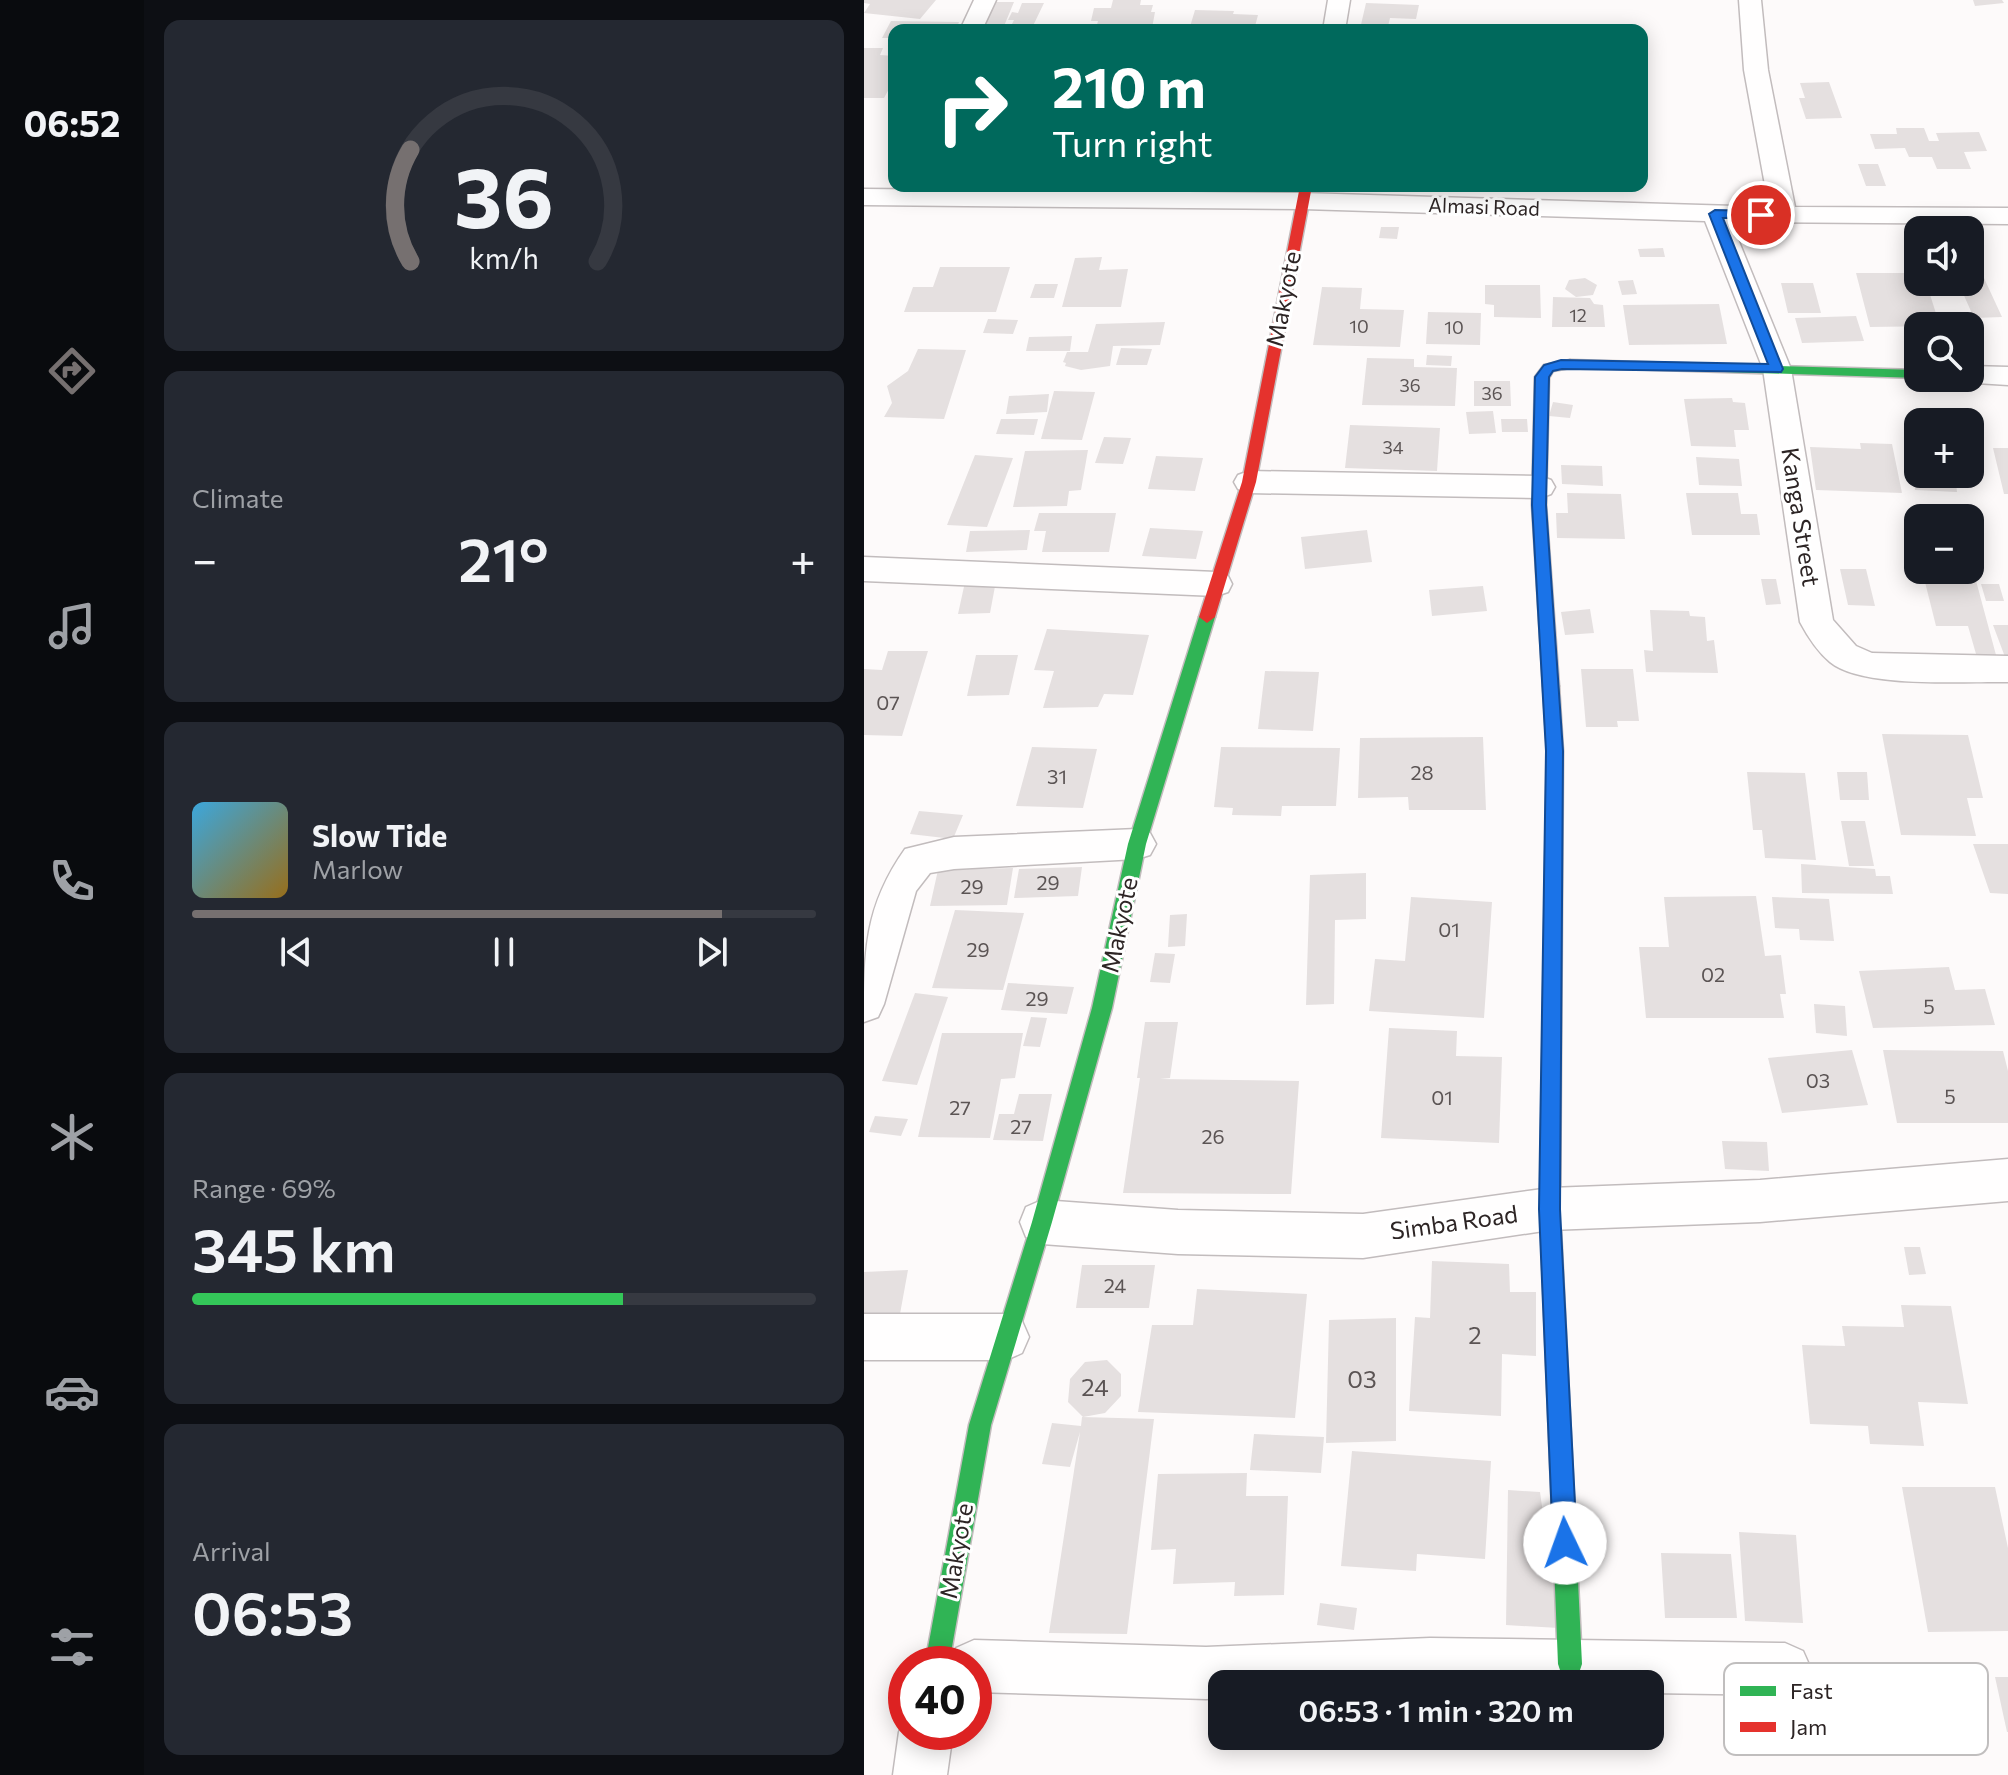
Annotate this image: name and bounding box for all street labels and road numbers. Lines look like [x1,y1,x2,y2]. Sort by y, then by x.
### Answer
street label: Almasi Road [1428,192,1540,220]
street label: Makyote [1259,248,1306,349]
street label: Kanga Street [1776,445,1827,588]
street label: Makyote [1094,874,1143,975]
street label: Simba Road [1388,1198,1519,1245]
street label: Makyote [933,1501,978,1601]

